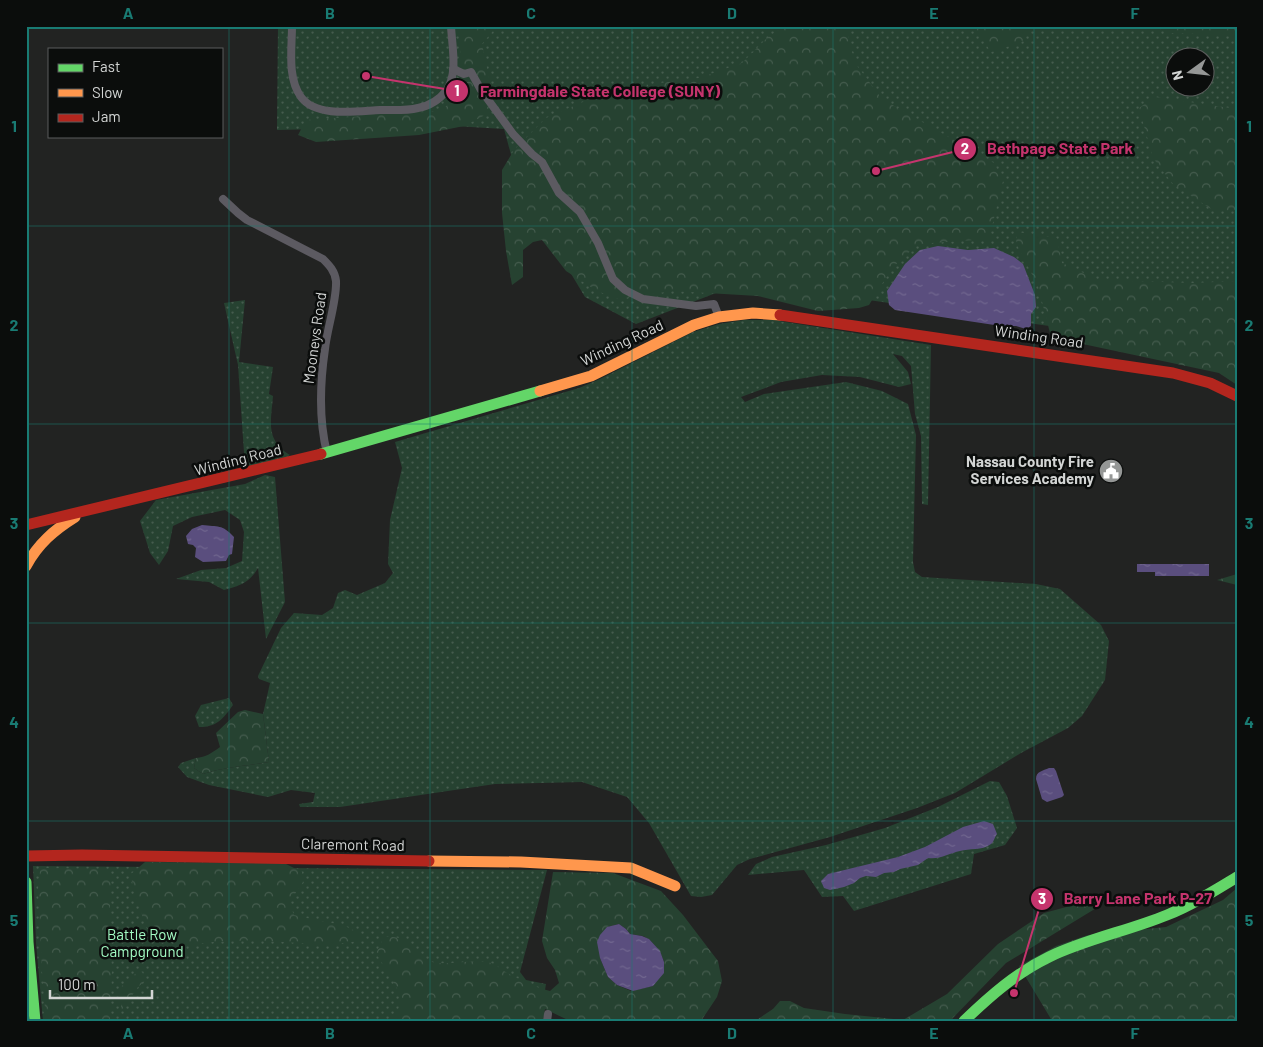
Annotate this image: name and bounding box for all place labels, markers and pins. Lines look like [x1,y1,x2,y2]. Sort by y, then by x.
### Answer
callout: Farmingdale State College (SUNY) [445,76,730,107]
callout: Bethpage State Park [952,133,1143,164]
place label: Nassau County Fire Services Academy [966,452,1094,487]
public building icon: Nassau County Fire Services Academy [1098,458,1124,484]
callout: Barry Lane Park P-27 [1029,883,1223,914]

